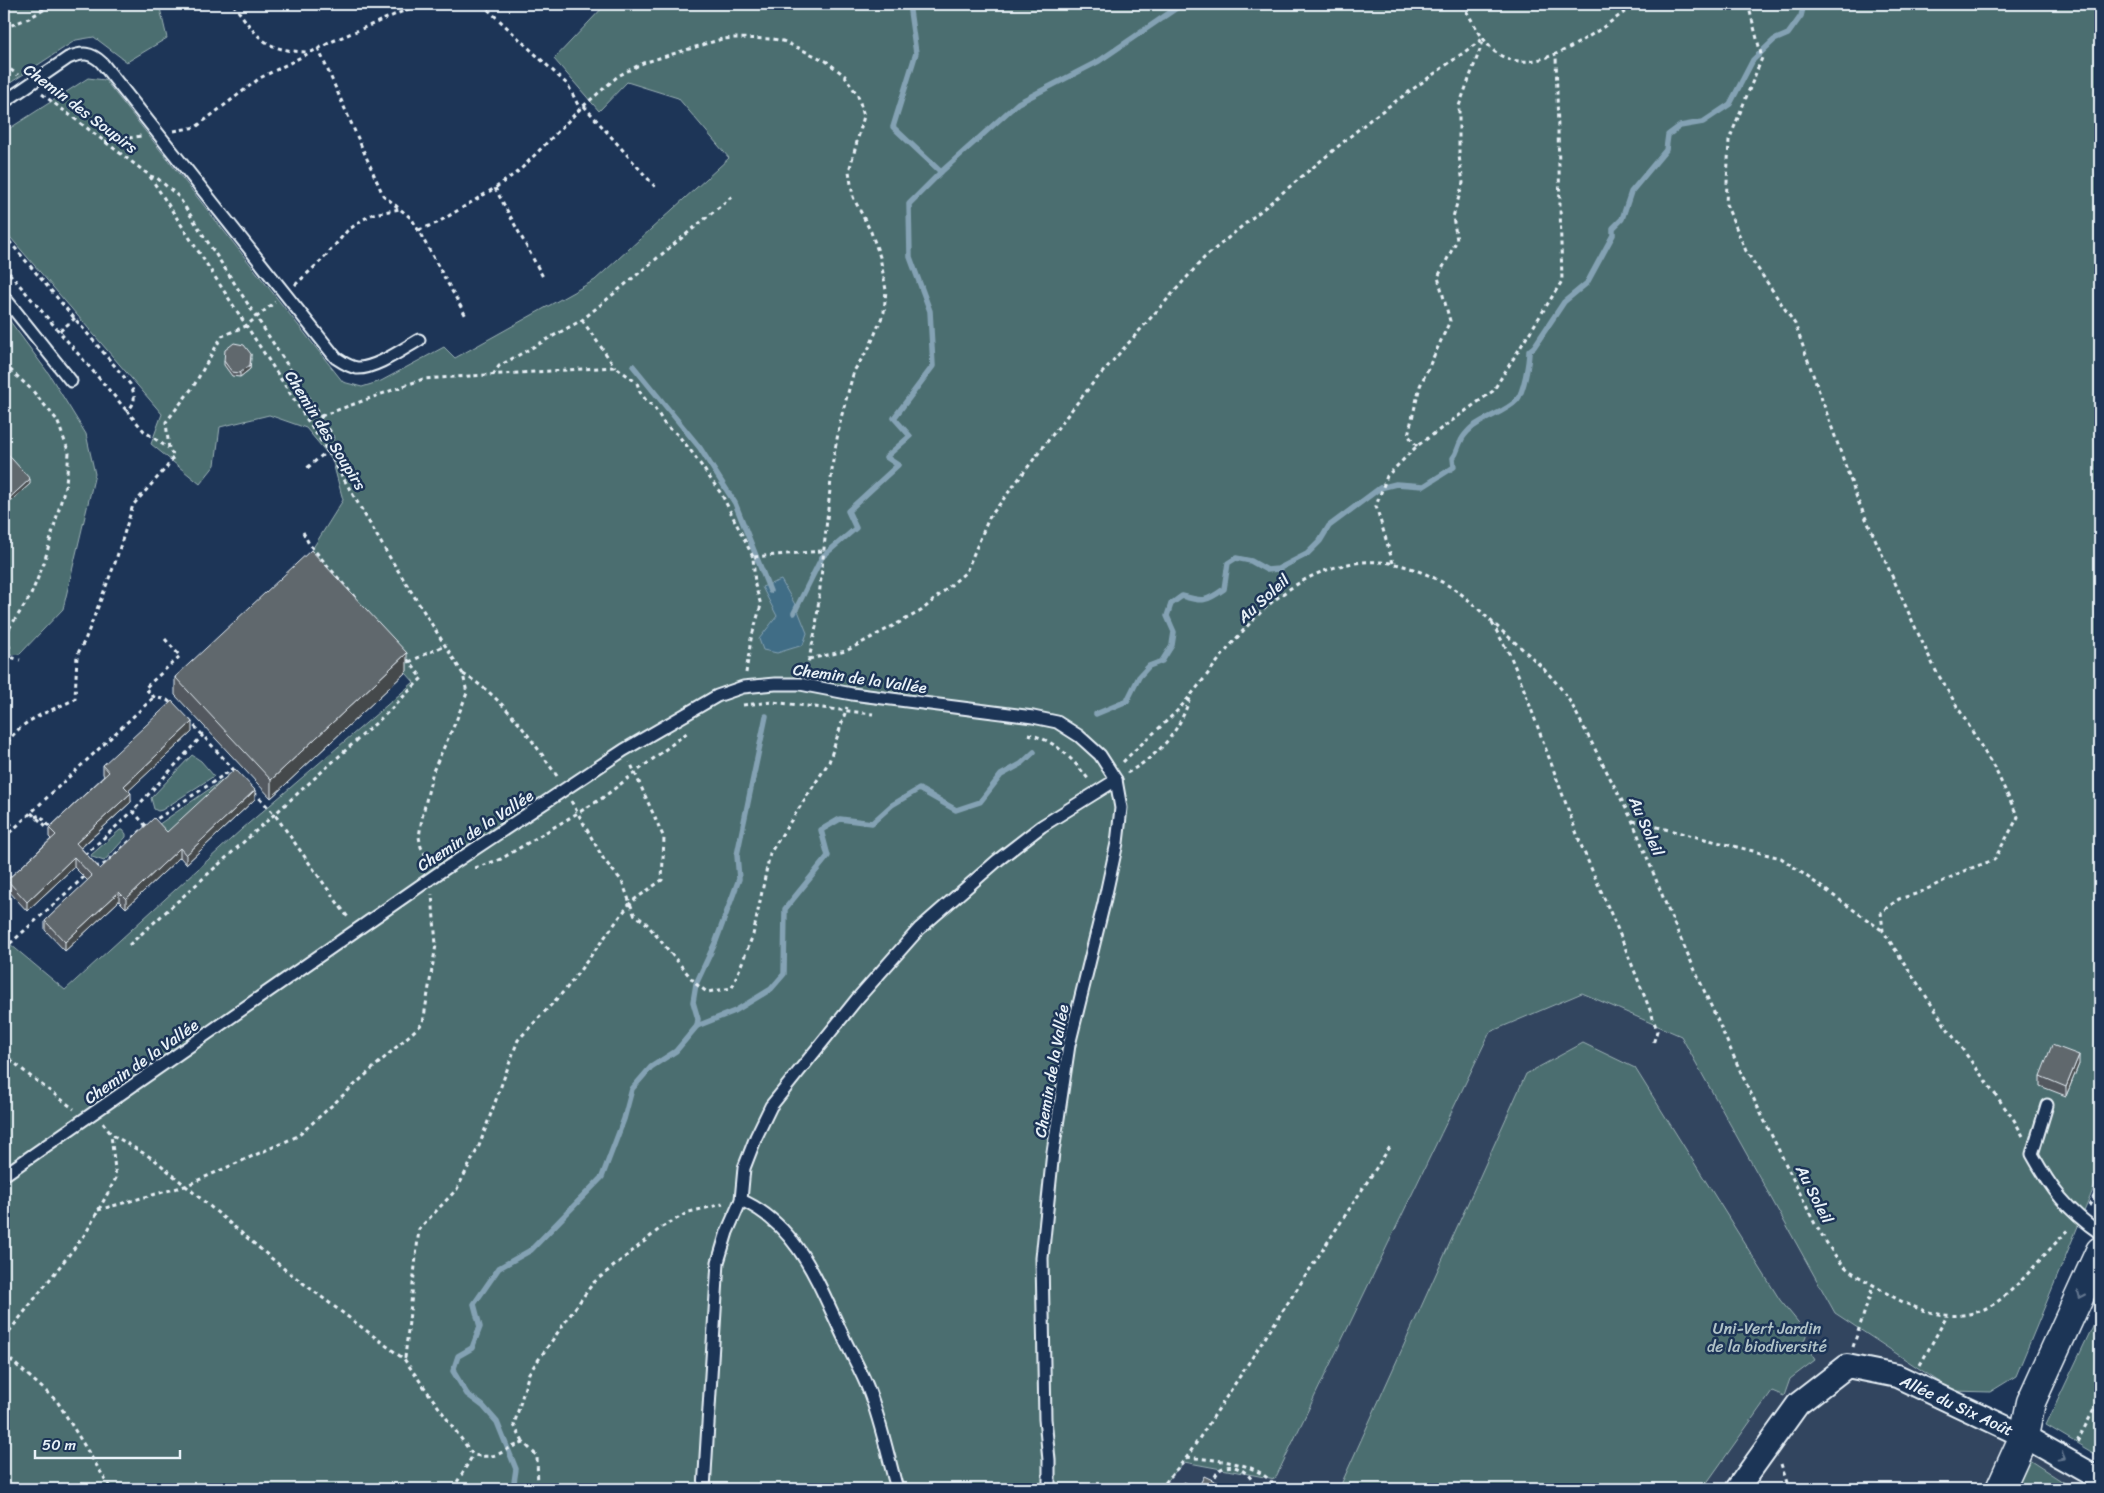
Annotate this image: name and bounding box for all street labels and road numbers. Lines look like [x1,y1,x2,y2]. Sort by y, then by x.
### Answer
street label: Chemin des Soupirs [17,55,145,162]
street label: Chemin des Soupirs [277,364,375,497]
street label: Au Soleil [1230,566,1297,631]
street label: Chemin de la Vallée [791,655,929,702]
street label: Chemin de la Vallée [411,781,540,879]
street label: Au Soleil [1620,791,1673,861]
street label: Chemin de la Vallée [1026,1002,1078,1140]
street label: Chemin de la Vallée [78,1011,205,1112]
street label: Au Soleil [1787,1159,1842,1229]
street label: Allée du Six Août [1894,1366,2018,1444]

